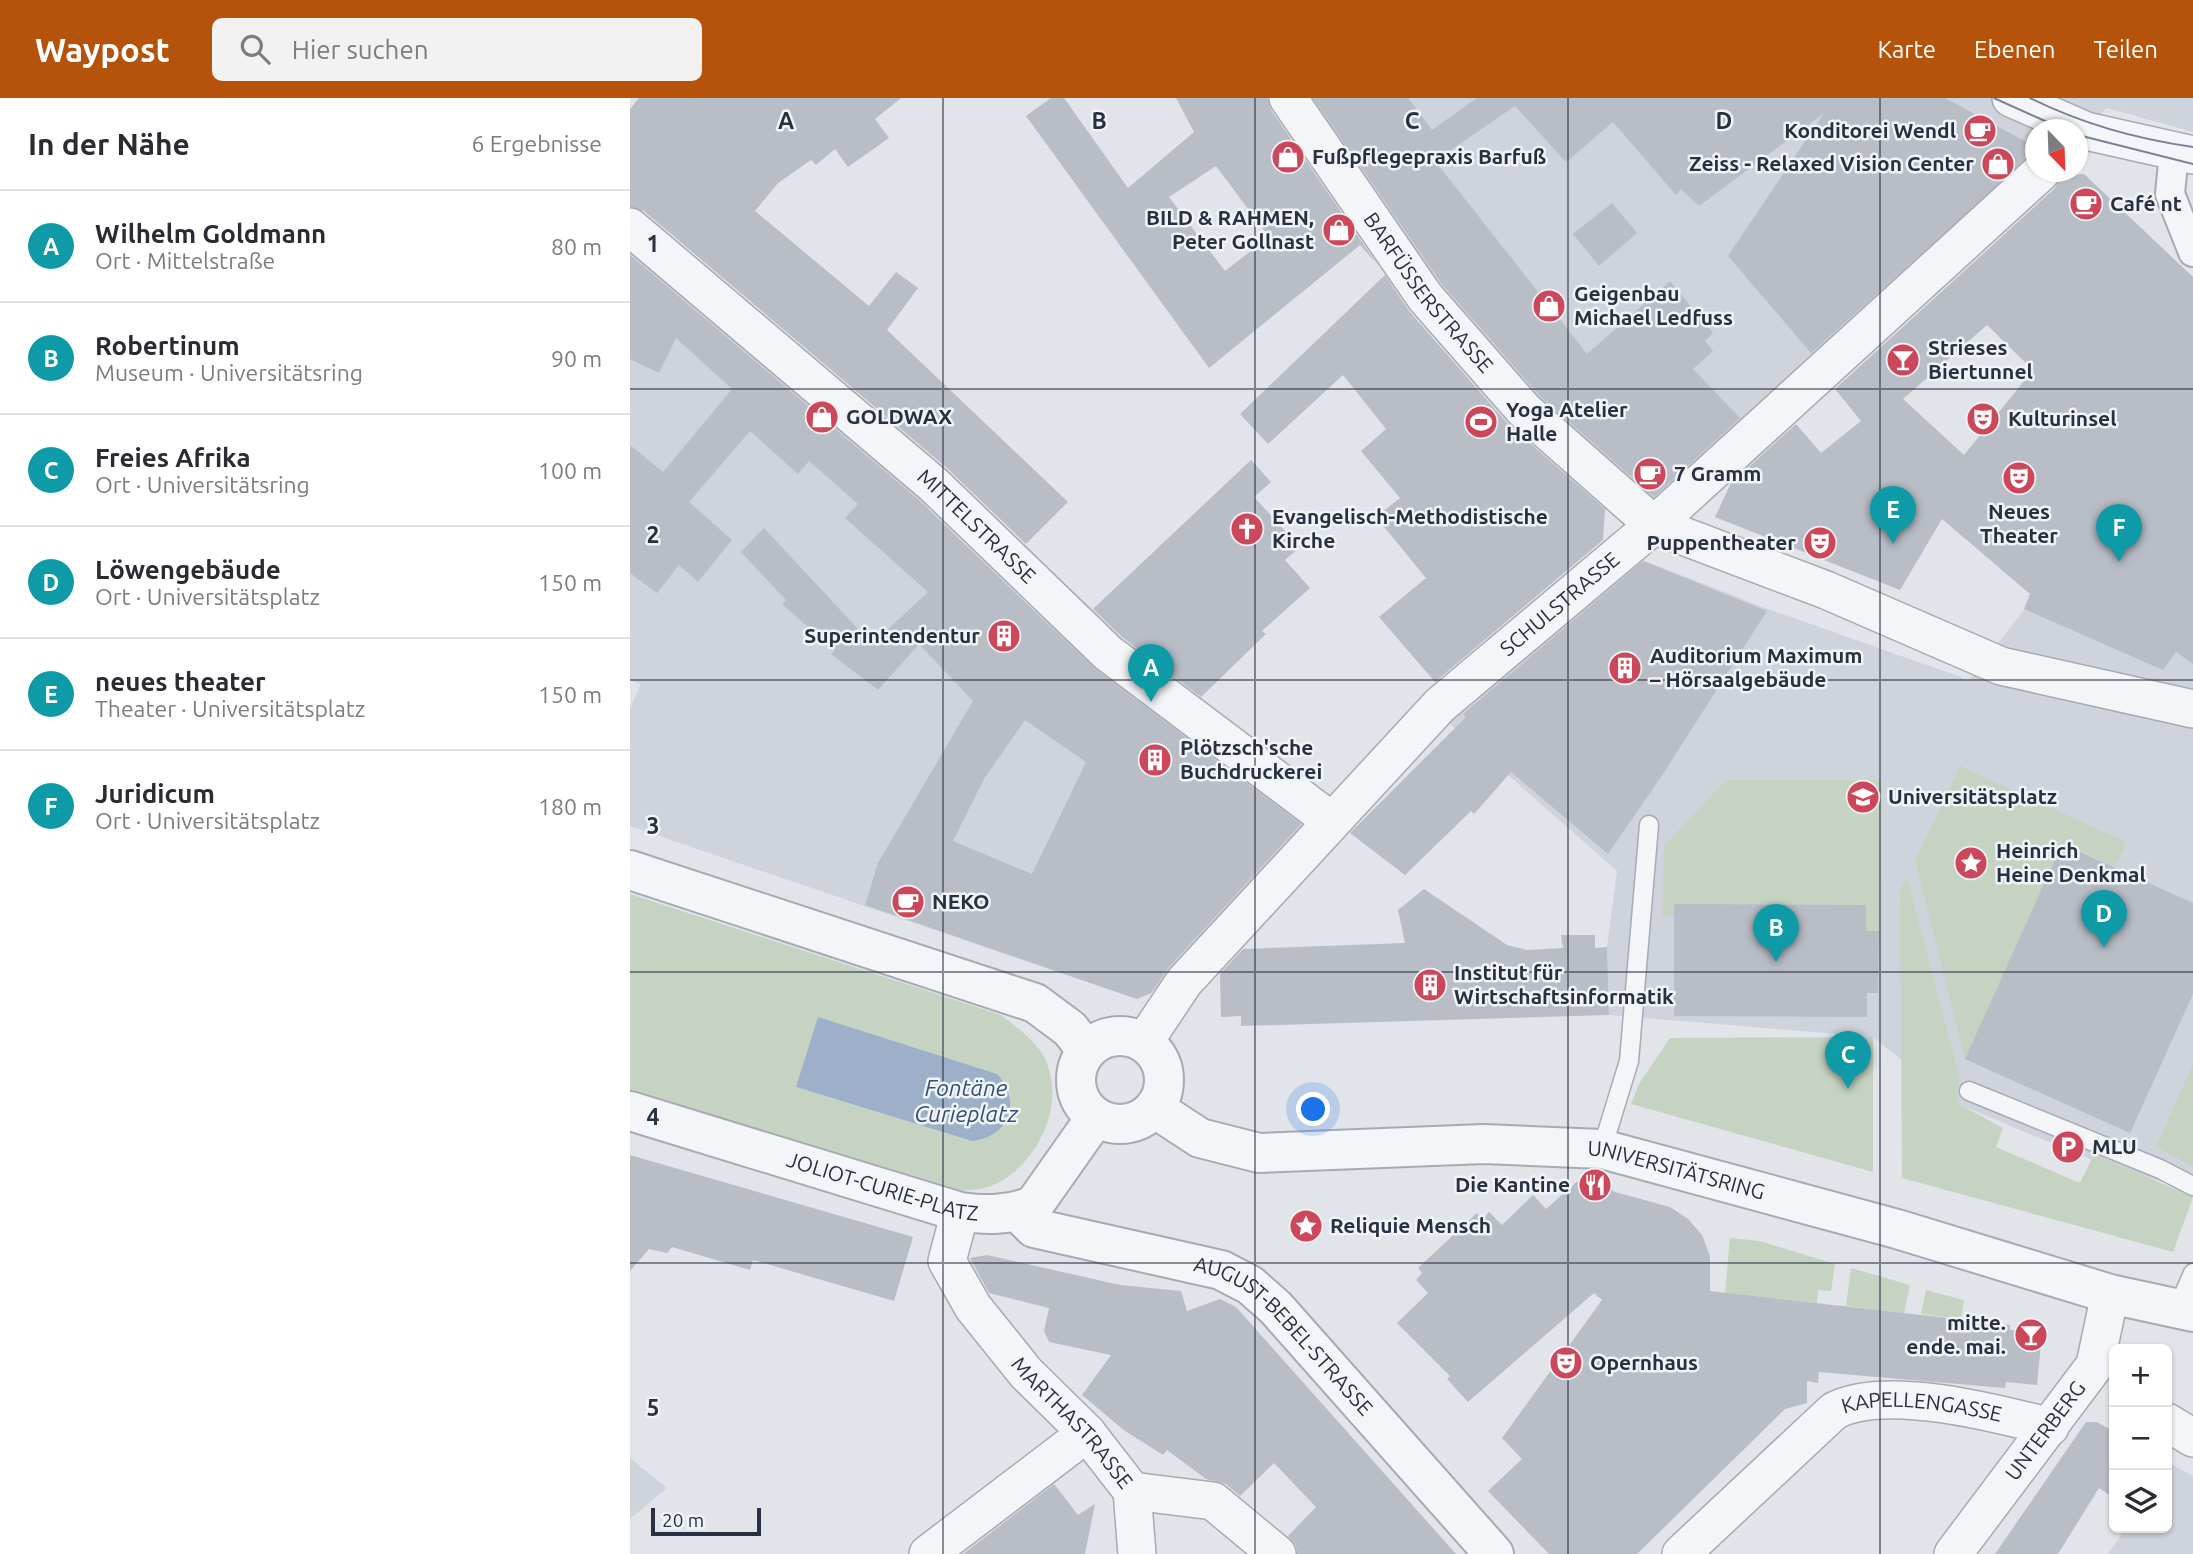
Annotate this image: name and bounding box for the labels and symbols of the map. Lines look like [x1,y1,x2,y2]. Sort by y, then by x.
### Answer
text: A [778,108,794,133]
text: B [1091,108,1107,133]
text: C [1405,108,1420,133]
text: D [1716,108,1732,133]
cafe icon: Konditorei Wendl [1961,112,1999,150]
place label: Konditorei Wendl [1784,118,1956,142]
north arrow [2025,119,2088,182]
shop icon: Fußpflegepraxis Barfuß [1269,138,1307,176]
place label: Fußpflegepraxis Barfuß [1312,144,1546,168]
shop icon: Zeiss - Relaxed Vision Center [1979,145,2017,183]
place label: Zeiss - Relaxed Vision Center [1689,151,1974,175]
cafe icon: Café nt [2067,185,2105,223]
place label: Café nt [2110,191,2182,215]
place label: BILD & RAHMEN, Peter Gollnast [1146,205,1314,253]
street label: BARFÜSSERSTRASSE [1359,207,1498,377]
shop icon: BILD & RAHMEN, Peter Gollnast [1320,211,1358,249]
text: 1 [647,231,659,256]
place label: Geigenbau Michael Ledfuss [1574,281,1733,329]
shop icon: Geigenbau Michael Ledfuss [1530,287,1568,325]
place label: Strieses Biertunnel [1928,335,2033,383]
bar icon: Strieses Biertunnel [1884,341,1922,379]
place label: Yoga Atelier Halle [1506,397,1628,445]
shop icon: GOLDWAX [803,398,841,436]
theatre icon: Kulturinsel [1964,400,2002,438]
sports icon: Yoga Atelier Halle [1462,403,1500,441]
place label: GOLDWAX [846,404,952,428]
place label: Kulturinsel [2008,406,2117,430]
cafe icon: 7 Gramm [1631,455,1669,493]
theatre icon: Neues Theater [2000,459,2038,497]
place label: 7 Gramm [1674,461,1761,485]
street label: MITTELSTRASSE [913,463,1041,588]
pin: E [1870,486,1916,544]
place label: Neues Theater [1980,499,2058,547]
place label: Evangelisch-Methodistische Kirche [1272,504,1548,552]
pin: F [2096,504,2142,562]
church icon: Evangelisch-Methodistische Kirche [1228,510,1266,548]
text: 2 [647,522,659,547]
theatre icon: Puppentheater [1801,524,1839,562]
place label: Puppentheater [1647,530,1796,554]
street label: SCHULSTRASSE [1495,547,1624,660]
building icon: Superintendentur [985,617,1023,655]
place label: Superintendentur [804,623,980,647]
place label: Auditorium Maximum – Hörsaalgebäude [1650,643,1862,691]
pin: A [1128,644,1174,702]
building icon: Auditorium Maximum – Hörsaalgebäude [1606,649,1644,687]
place label: Plötzsch'sche Buchdruckerei [1180,735,1322,783]
building icon: Plötzsch'sche Buchdruckerei [1136,741,1174,779]
school or university icon: Universitätsplatz [1844,778,1882,816]
place label: Universitätsplatz [1888,784,2057,808]
text: 3 [647,813,659,838]
place label: Heinrich Heine Denkmal [1996,838,2146,886]
place icon: Heinrich Heine Denkmal [1952,844,1990,882]
cafe icon: NEKO [889,883,927,921]
place label: NEKO [932,889,990,913]
pin: D [2081,890,2127,948]
pin: B [1753,904,1799,962]
place label: Institut für Wirtschaftsinformatik [1454,960,1674,1008]
building icon: Institut für Wirtschaftsinformatik [1411,966,1449,1004]
pin: C [1825,1031,1871,1089]
water label: Fontäne Curieplatz [914,1075,1019,1126]
your location [1296,1092,1330,1126]
text: 4 [647,1104,660,1129]
parking icon: MLU [2049,1128,2087,1166]
place label: MLU [2092,1134,2137,1158]
street label: UNIVERSITÄTSRING [1587,1135,1768,1204]
street label: JOLIOT-CURIE-PLATZ [784,1147,980,1225]
restaurant icon: Die Kantine [1576,1166,1614,1204]
place label: Die Kantine [1455,1172,1570,1196]
place icon: Reliquie Mensch [1287,1207,1325,1245]
place label: Reliquie Mensch [1330,1213,1491,1237]
street label: AUGUST-BEBEL-STRASSE [1192,1251,1378,1420]
place label: mitte. ende. mai. [1906,1310,2006,1358]
bar icon: mitte. ende. mai. [2012,1316,2050,1354]
theatre icon: Opernhaus [1547,1344,1585,1382]
place label: Opernhaus [1590,1350,1698,1374]
street label: MARTHASTRASSE [1007,1352,1138,1493]
street label: UNTERBERG [2000,1376,2090,1485]
street label: KAPELLENGASSE [1838,1387,2004,1426]
text: 5 [647,1395,659,1420]
scale bar [651,1505,761,1537]

